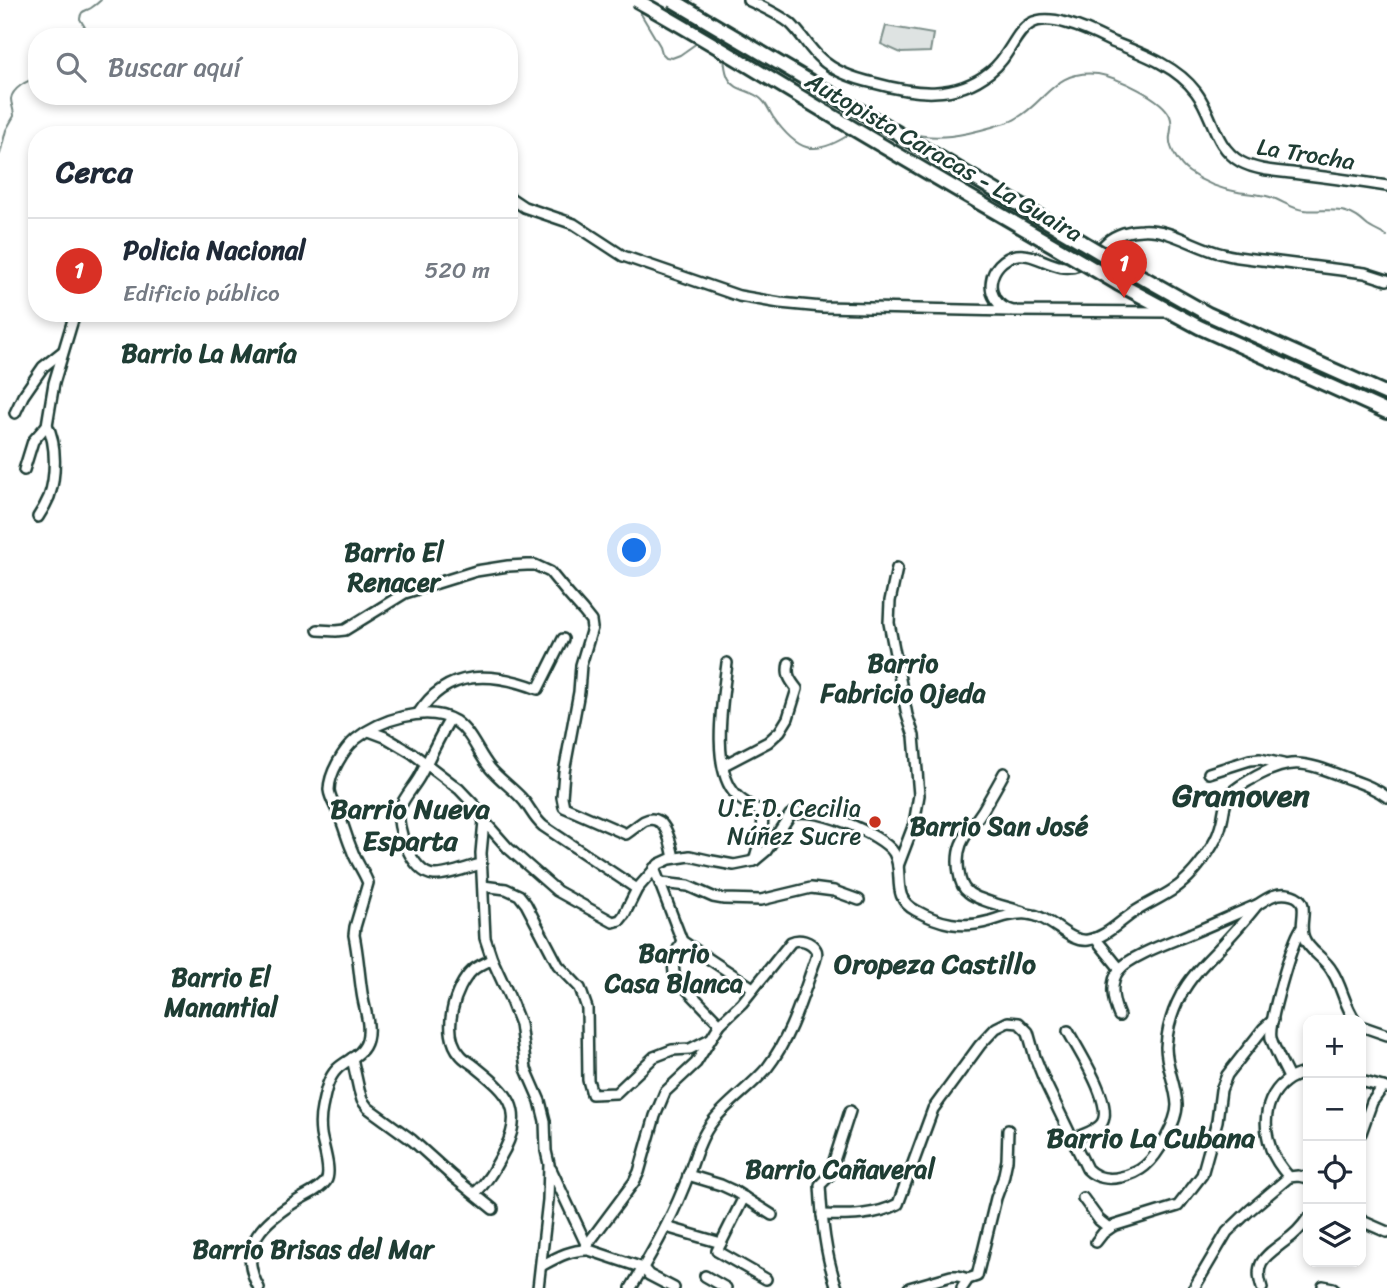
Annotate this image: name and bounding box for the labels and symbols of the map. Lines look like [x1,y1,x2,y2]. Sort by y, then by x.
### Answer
street label: Autopista Caracas - La Guaira [796,60,1091,254]
street label: La Trocha [1254,126,1358,182]
pin: 1 [1101,240,1147,298]
district label: Barrio La María [121,330,298,376]
district label: Barrio El Renacer [344,529,445,605]
your location [617,533,651,567]
district label: Barrio Fabricio Ojeda [820,640,986,716]
district label: Gramoven [1172,767,1310,824]
district label: Barrio Nueva Esparta [330,784,491,865]
place label: U.E.D. Cecilia Núñez Sucre [718,787,861,857]
district label: Barrio San José [910,803,1089,849]
marker: U.E.D. Cecilia Núñez Sucre [867,814,883,830]
district label: Barrio Casa Blanca [604,930,743,1006]
district label: Oropeza Castillo [834,939,1036,988]
district label: Barrio El Manantial [163,954,279,1030]
district label: Barrio La Cubana [1047,1113,1255,1162]
district label: Barrio Cañaveral [745,1146,936,1192]
district label: Barrio Brisas del Mar [193,1226,436,1272]

